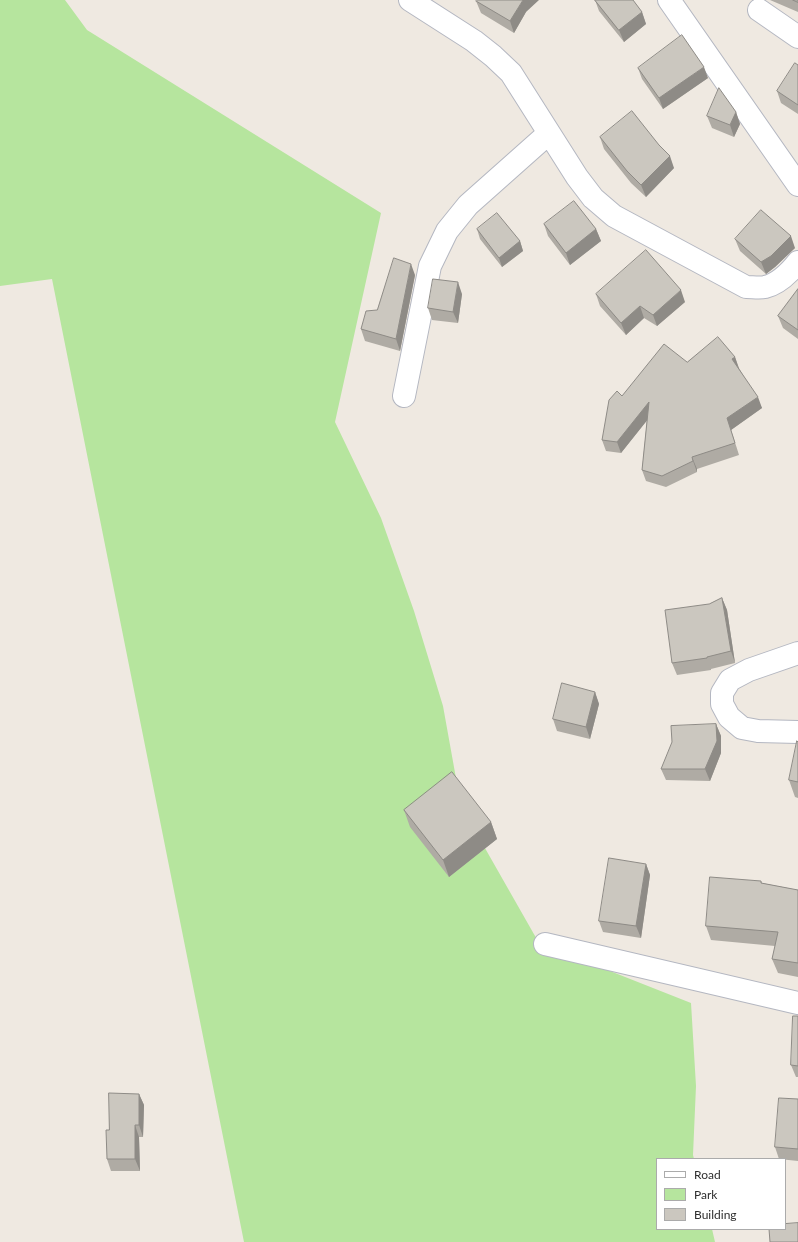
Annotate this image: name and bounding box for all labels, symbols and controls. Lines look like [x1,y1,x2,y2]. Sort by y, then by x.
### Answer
legend [656,1158,786,1230]
text: Road [694,1167,721,1182]
text: Park [694,1187,717,1202]
text: Building [694,1207,737,1222]

